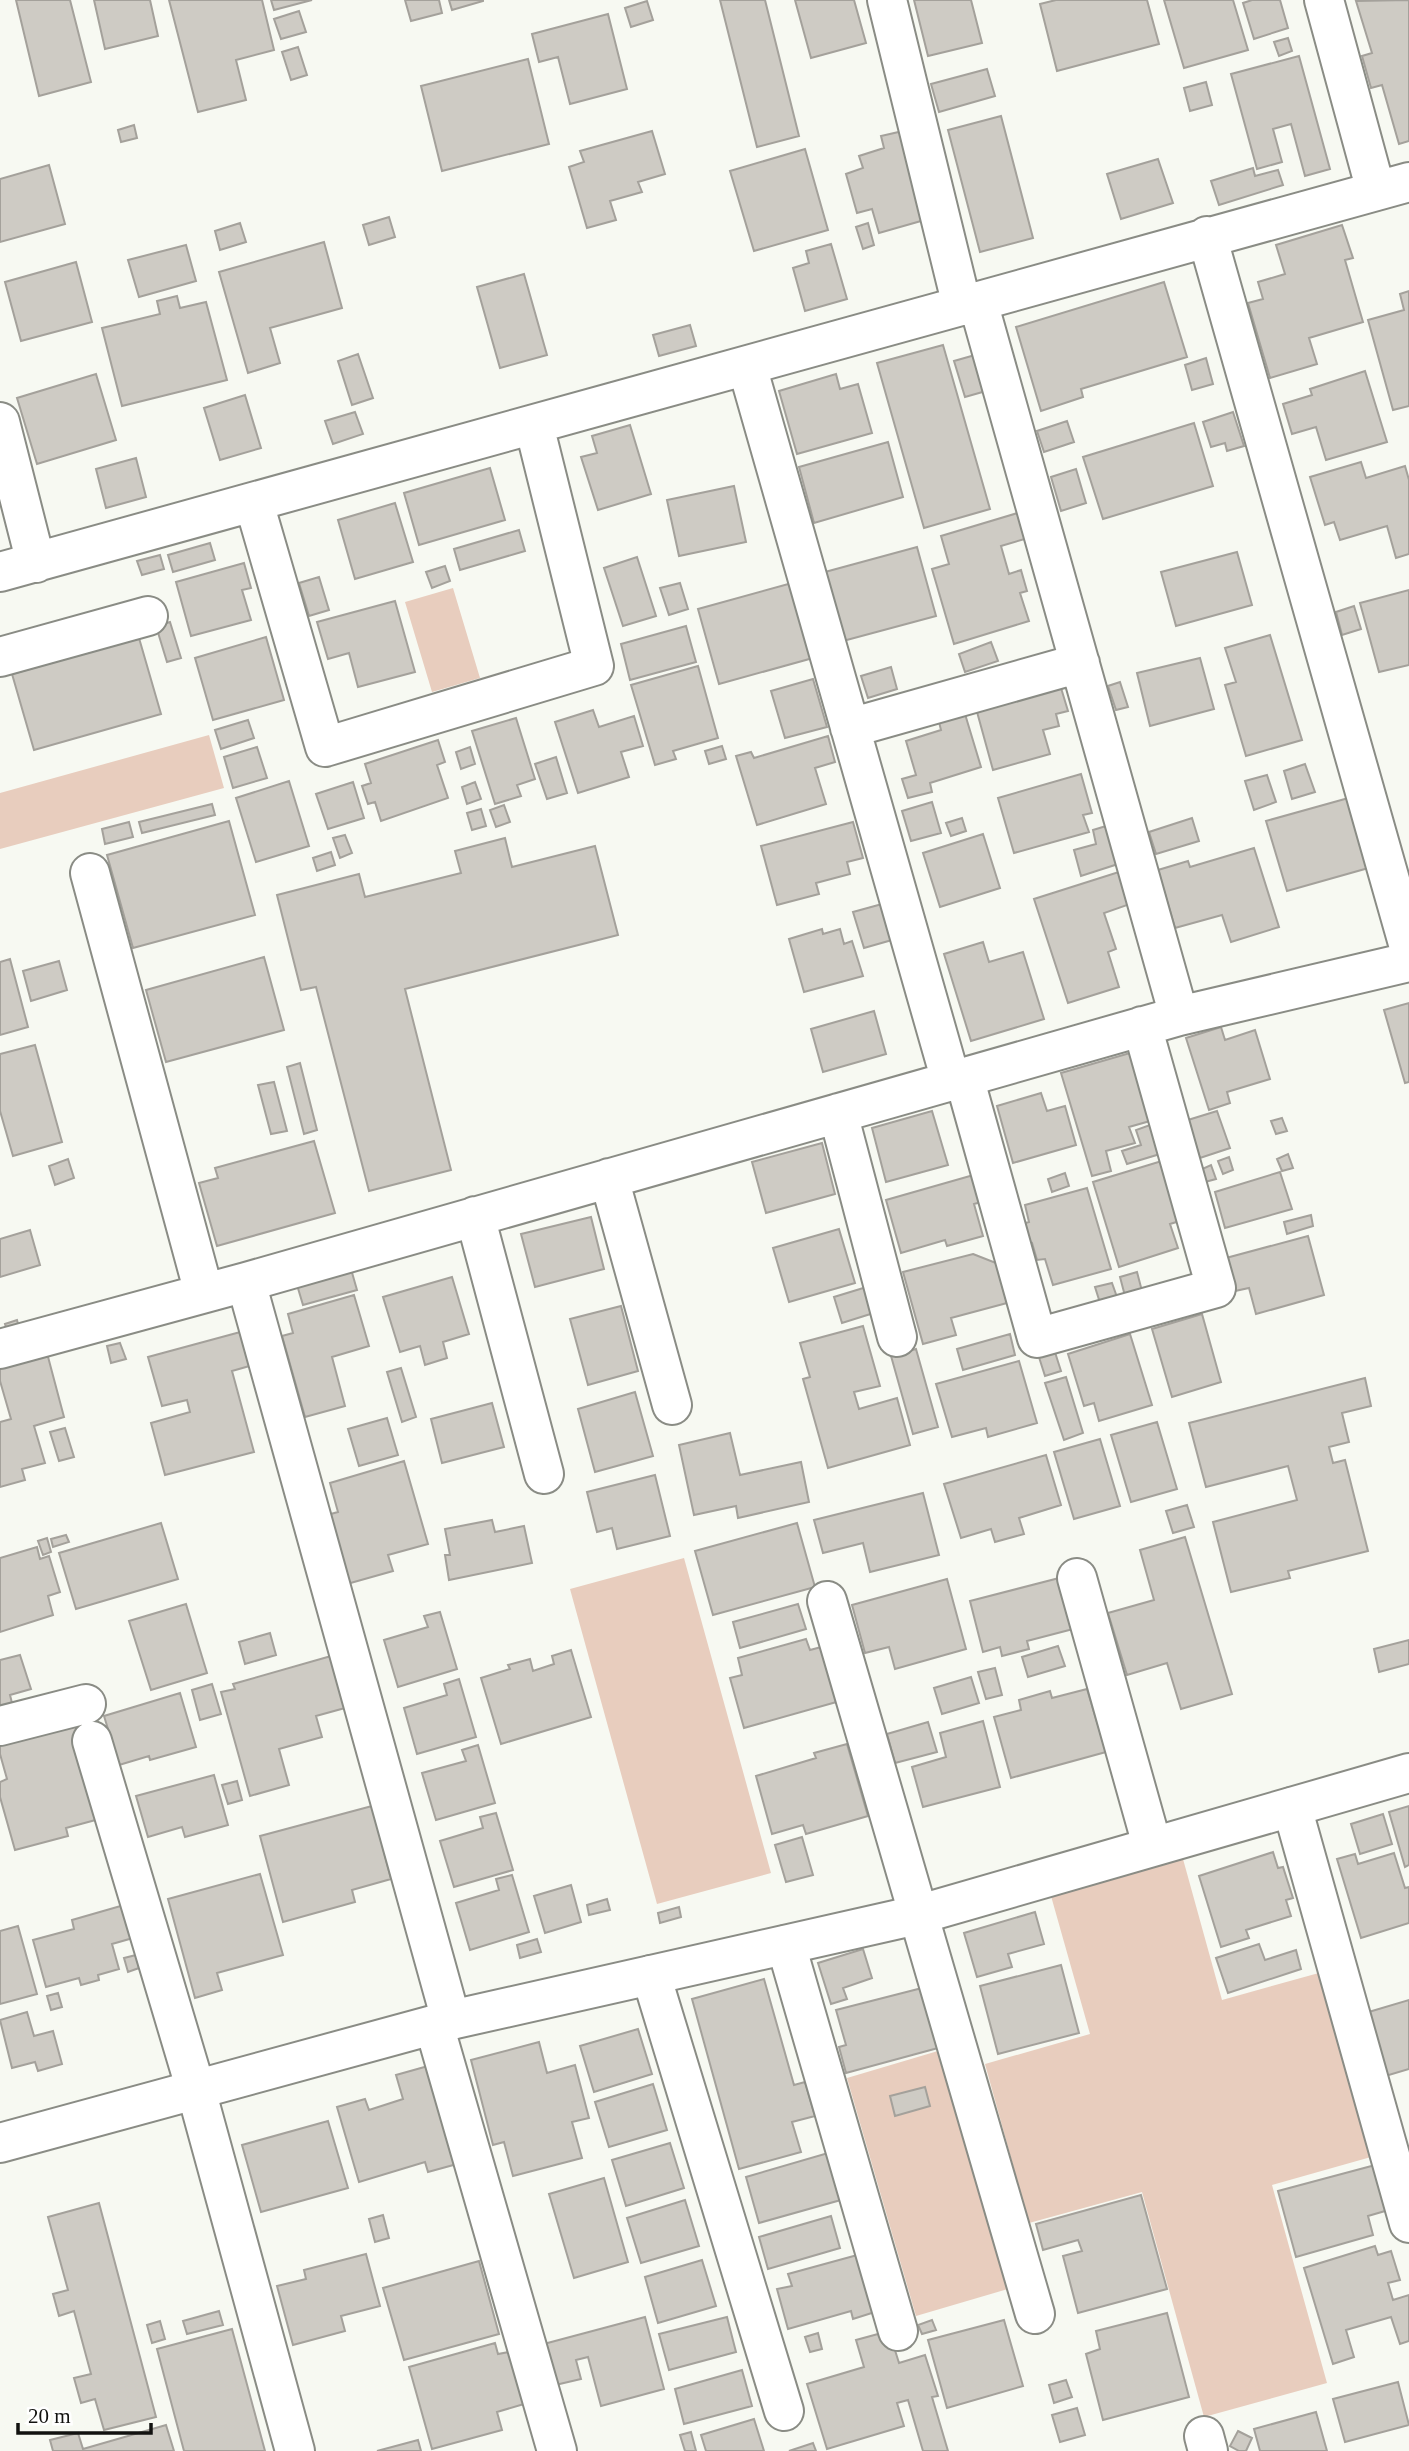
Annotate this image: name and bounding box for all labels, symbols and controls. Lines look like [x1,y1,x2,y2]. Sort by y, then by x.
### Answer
scale bar [18,2392,150,2436]
text: 20 m [28,2404,71,2428]

